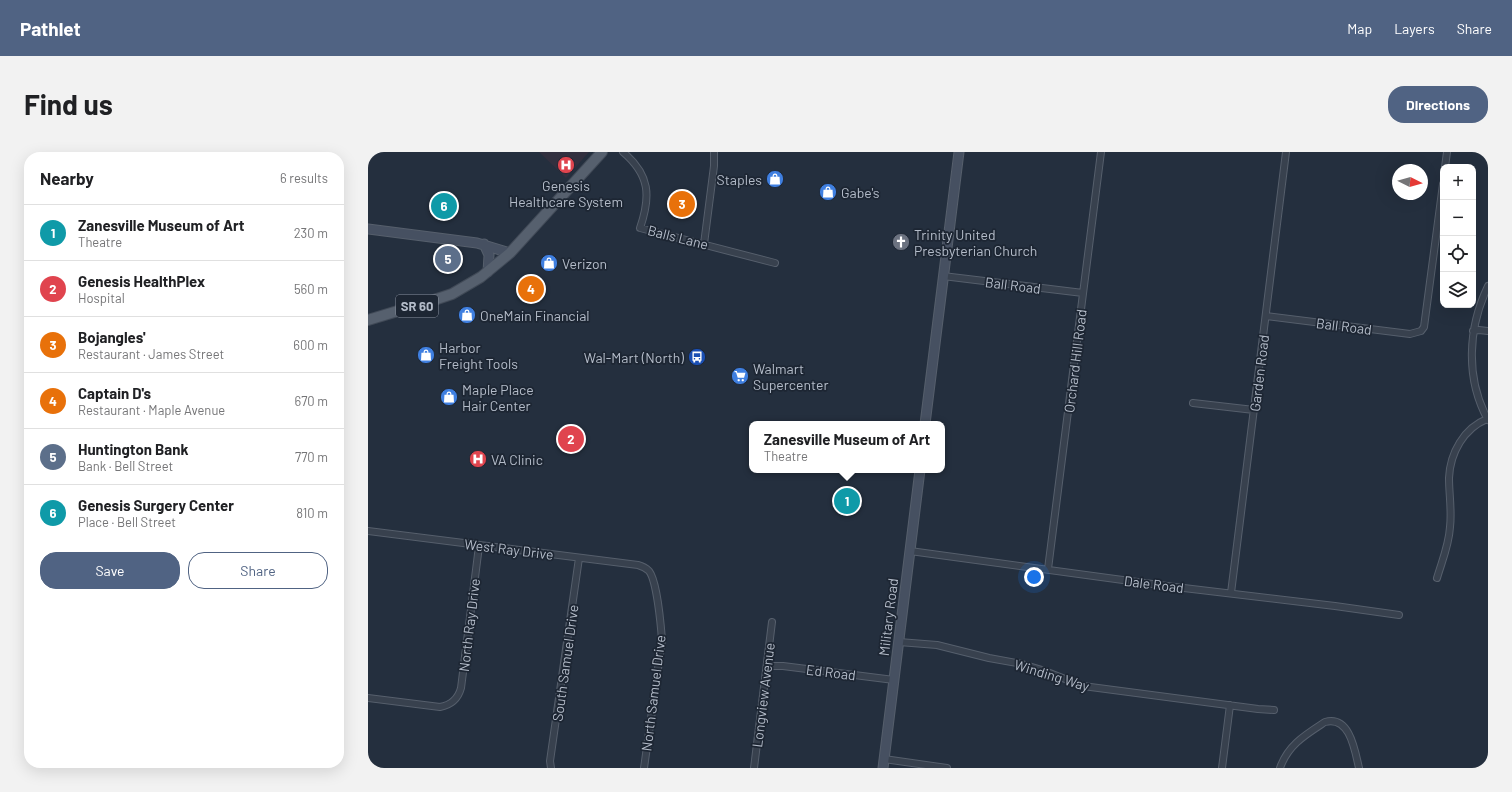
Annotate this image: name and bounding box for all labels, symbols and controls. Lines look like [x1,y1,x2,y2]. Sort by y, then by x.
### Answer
text: Pathlet [20,17,81,40]
text: Map [1347,20,1372,37]
text: Layers [1394,20,1435,37]
text: Share [1457,20,1492,37]
button: Directions [1388,86,1488,123]
text: Find us [24,87,113,121]
hospital icon: Genesis Healthcare System [556,155,576,175]
north arrow [1392,164,1428,200]
map controls [1440,164,1476,308]
button: + [1440,164,1476,200]
text: Nearby [40,168,94,188]
shop icon: Staples [765,169,785,189]
text: 6 results [280,170,328,186]
place label: Staples [717,171,762,188]
place label: Genesis Healthcare System [509,177,623,210]
shop icon: Gabe's [818,182,838,202]
place label: Gabe's [841,184,880,201]
pin: 3 [669,189,695,219]
pin: 6 [431,191,457,221]
button: − [1440,200,1476,236]
text: Zanesville Museum of Art [78,216,245,234]
street label: Balls Lane [646,221,710,253]
text: 1 [51,225,55,241]
text: 230 m [294,225,328,241]
place label: Trinity United Presbyterian Church [914,226,1037,259]
church icon: Trinity United Presbyterian Church [891,232,911,252]
text: Theatre [78,234,122,250]
button: locate [1440,236,1476,272]
pin: 5 [435,244,461,274]
shop icon: Verizon [539,253,559,273]
place label: Verizon [562,255,607,272]
text: Genesis HealthPlex [78,272,205,290]
button: layers [1440,272,1476,308]
street label: Ball Road [984,273,1042,297]
pin: 4 [518,274,544,304]
text: 2 [49,281,57,297]
text: 560 m [294,281,328,297]
text: Hospital [78,290,125,306]
road number: SR 60 [396,295,438,317]
shop icon: OneMain Financial [457,305,477,325]
place label: OneMain Financial [480,307,590,324]
street label: Orchard Hill Road [1060,308,1090,414]
street label: Ball Road [1315,314,1373,338]
text: Bojangles' [78,328,146,346]
street label: Garden Road [1246,334,1272,412]
text: 3 [49,337,57,353]
text: 600 m [293,337,328,353]
place label: Harbor Freight Tools [439,339,518,372]
shop icon: Harbor Freight Tools [416,345,436,365]
text: Restaurant · James Street [78,346,224,362]
bus stop icon: Wal-Mart (North) [687,347,707,367]
place label: Wal-Mart (North) [584,349,684,366]
place label: Walmart Supercenter [753,360,829,393]
supermarket icon: Walmart Supercenter [730,366,750,386]
place label: Maple Place Hair Center [462,381,534,414]
text: Captain D's [78,384,151,402]
shop icon: Maple Place Hair Center [439,387,459,407]
text: 4 [49,393,57,409]
text: 670 m [294,393,328,409]
text: Restaurant · Maple Avenue [78,402,225,418]
popup [749,421,945,473]
pin: 2 [558,424,584,454]
text: Zanesville Museum of Art [764,430,930,448]
text: Huntington Bank [78,440,188,458]
text: Theatre [764,448,808,464]
text: 5 [49,449,57,465]
text: 770 m [295,449,328,465]
hospital icon: VA Clinic [468,449,488,469]
place label: VA Clinic [491,451,543,468]
text: Bank · Bell Street [78,458,173,474]
pin: 1 [834,486,860,516]
text: Genesis Surgery Center [78,496,234,514]
text: 6 [50,505,56,521]
text: 810 m [296,505,328,521]
text: Place · Bell Street [78,514,176,530]
street label: West Ray Drive [463,535,555,563]
button: Save [40,552,180,589]
button: Share [188,552,328,589]
your location [1024,567,1044,587]
street label: Dale Road [1123,572,1185,596]
street label: North Ray Drive [455,577,483,673]
street label: Military Road [875,577,901,657]
street label: South Samuel Drive [548,603,582,723]
street label: North Samuel Drive [637,634,669,752]
street label: Longview Avenue [748,642,778,748]
street label: Winding Way [1012,656,1092,695]
street label: Ed Road [805,661,857,683]

